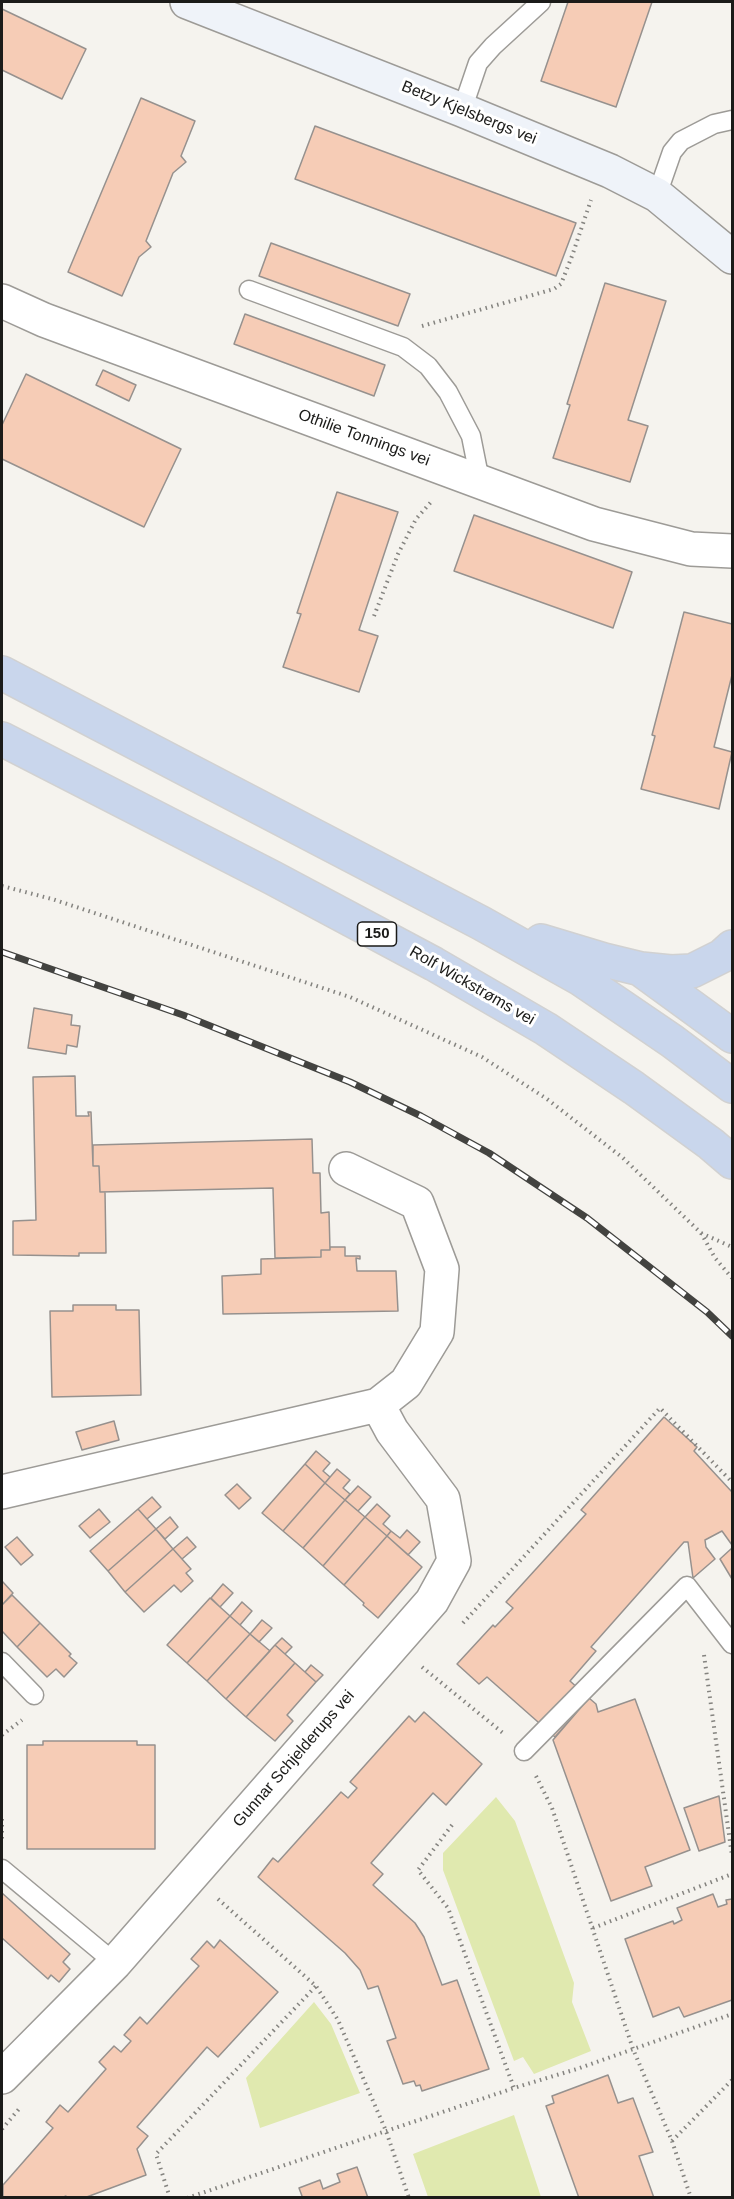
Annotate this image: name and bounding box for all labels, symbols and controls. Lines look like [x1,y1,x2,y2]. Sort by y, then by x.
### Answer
street label: Betzy Kjelsbergs vei [399,77,539,149]
street label: Othilie Tonnings vei [296,405,432,471]
road number: 150 [358,922,397,946]
street label: Rolf Wickstrøms vei [406,942,538,1030]
street label: Gunnar Schjelderups vei [229,1687,359,1831]

